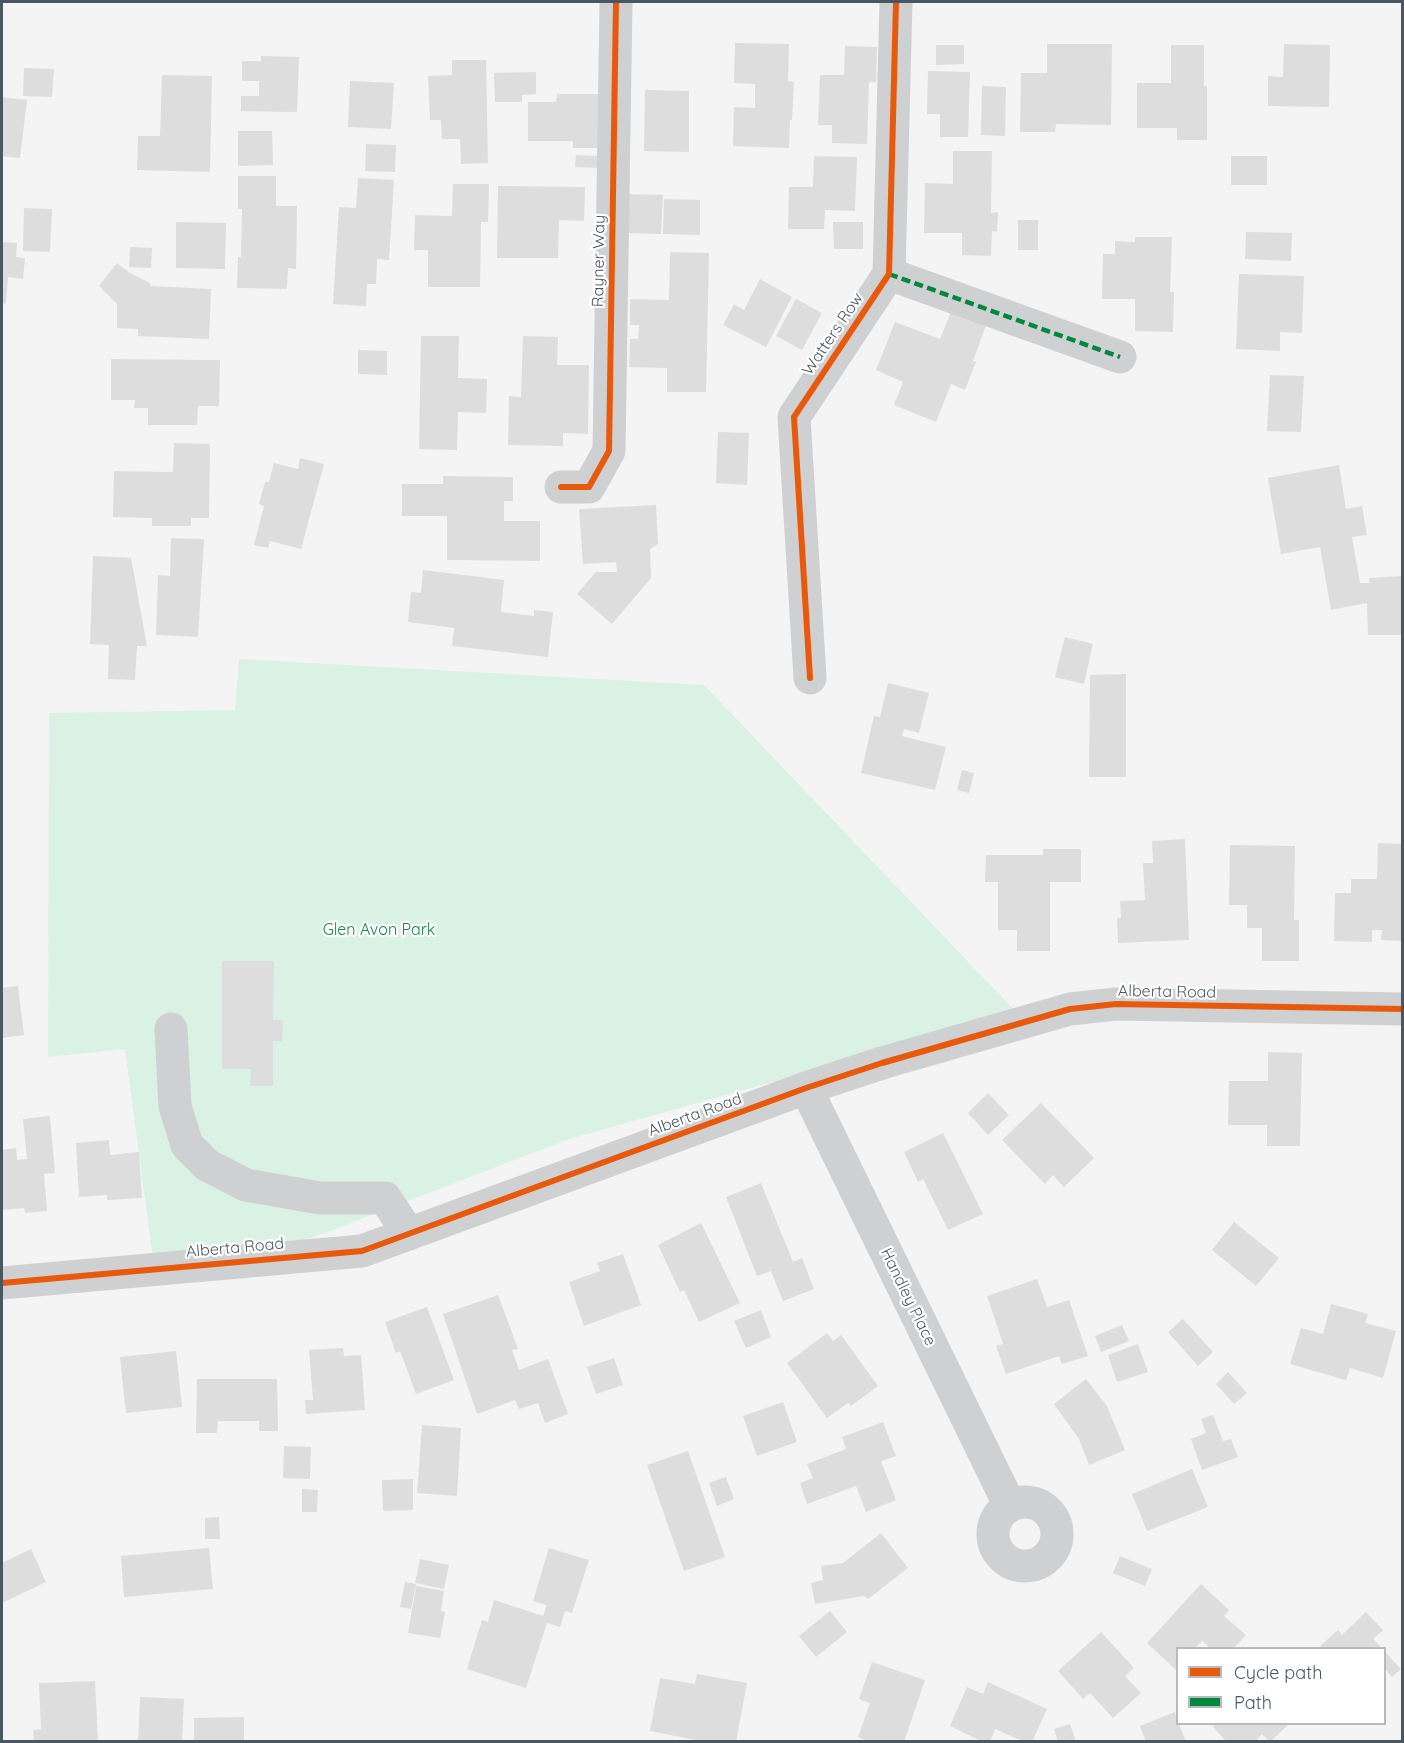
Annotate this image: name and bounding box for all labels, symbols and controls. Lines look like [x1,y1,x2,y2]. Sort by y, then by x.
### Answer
street label: Rayner Way [589,215,609,307]
street label: Watters Row [798,289,868,379]
park label: Glen Avon Park [323,920,435,940]
street label: Alberta Road [1118,982,1216,1002]
street label: Alberta Road [646,1089,744,1141]
street label: Alberta Road [185,1234,285,1262]
street label: Handley Place [876,1245,940,1349]
legend [1176,1647,1386,1725]
text: Cycle path [1234,1661,1322,1684]
text: Path [1234,1691,1272,1714]

